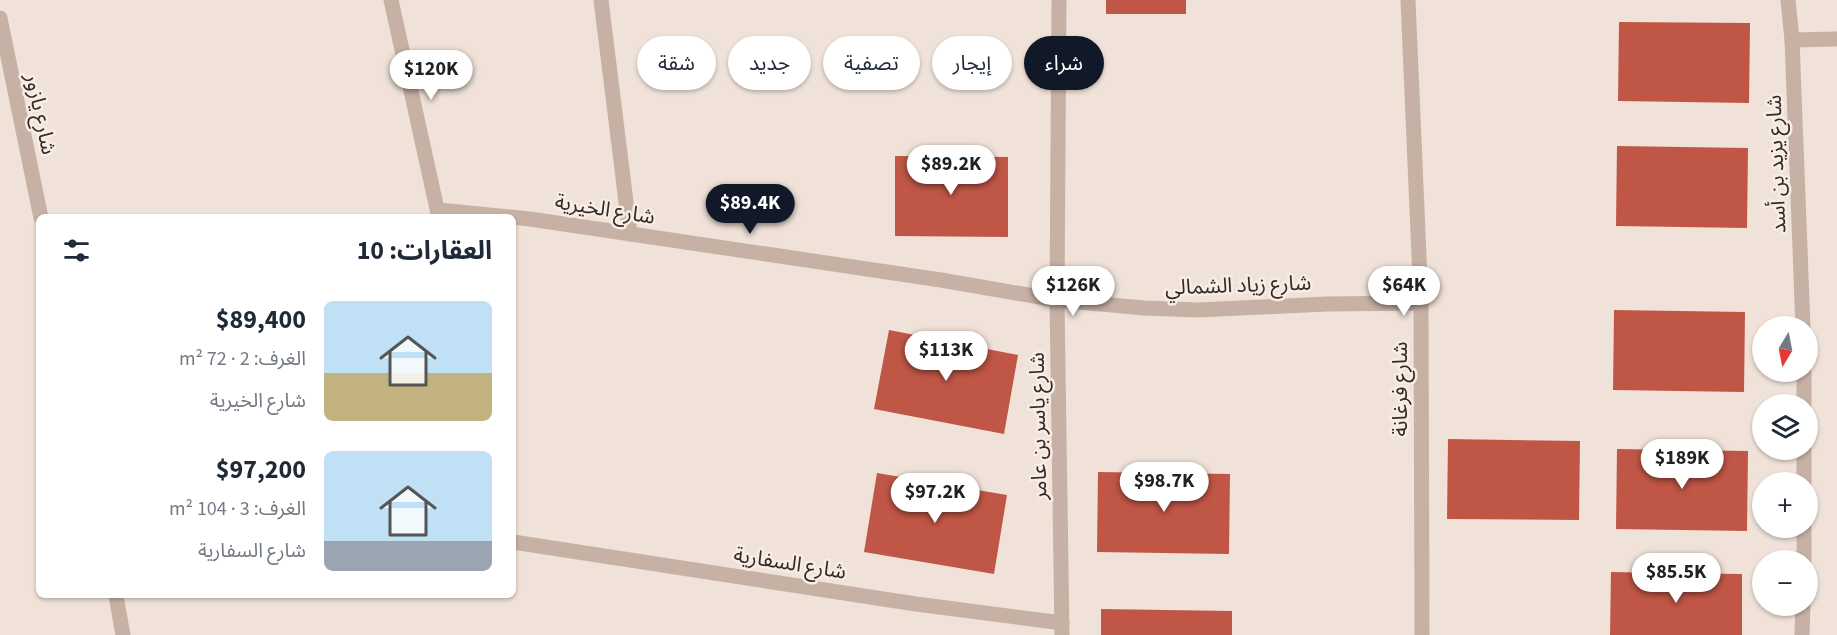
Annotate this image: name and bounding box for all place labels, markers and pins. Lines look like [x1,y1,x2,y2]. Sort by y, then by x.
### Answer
pin: $120K [389,50,473,101]
pin: $89.2K [902,145,1000,196]
pin: $89.4K [701,184,799,235]
pin: $126K [1031,266,1115,317]
pin: $64K [1368,266,1440,317]
pin: $113K [904,331,988,382]
pin: $189K [1640,439,1724,490]
pin: $98.7K [1115,462,1213,513]
pin: $97.2K [886,473,984,524]
pin: $85.5K [1627,553,1725,604]

